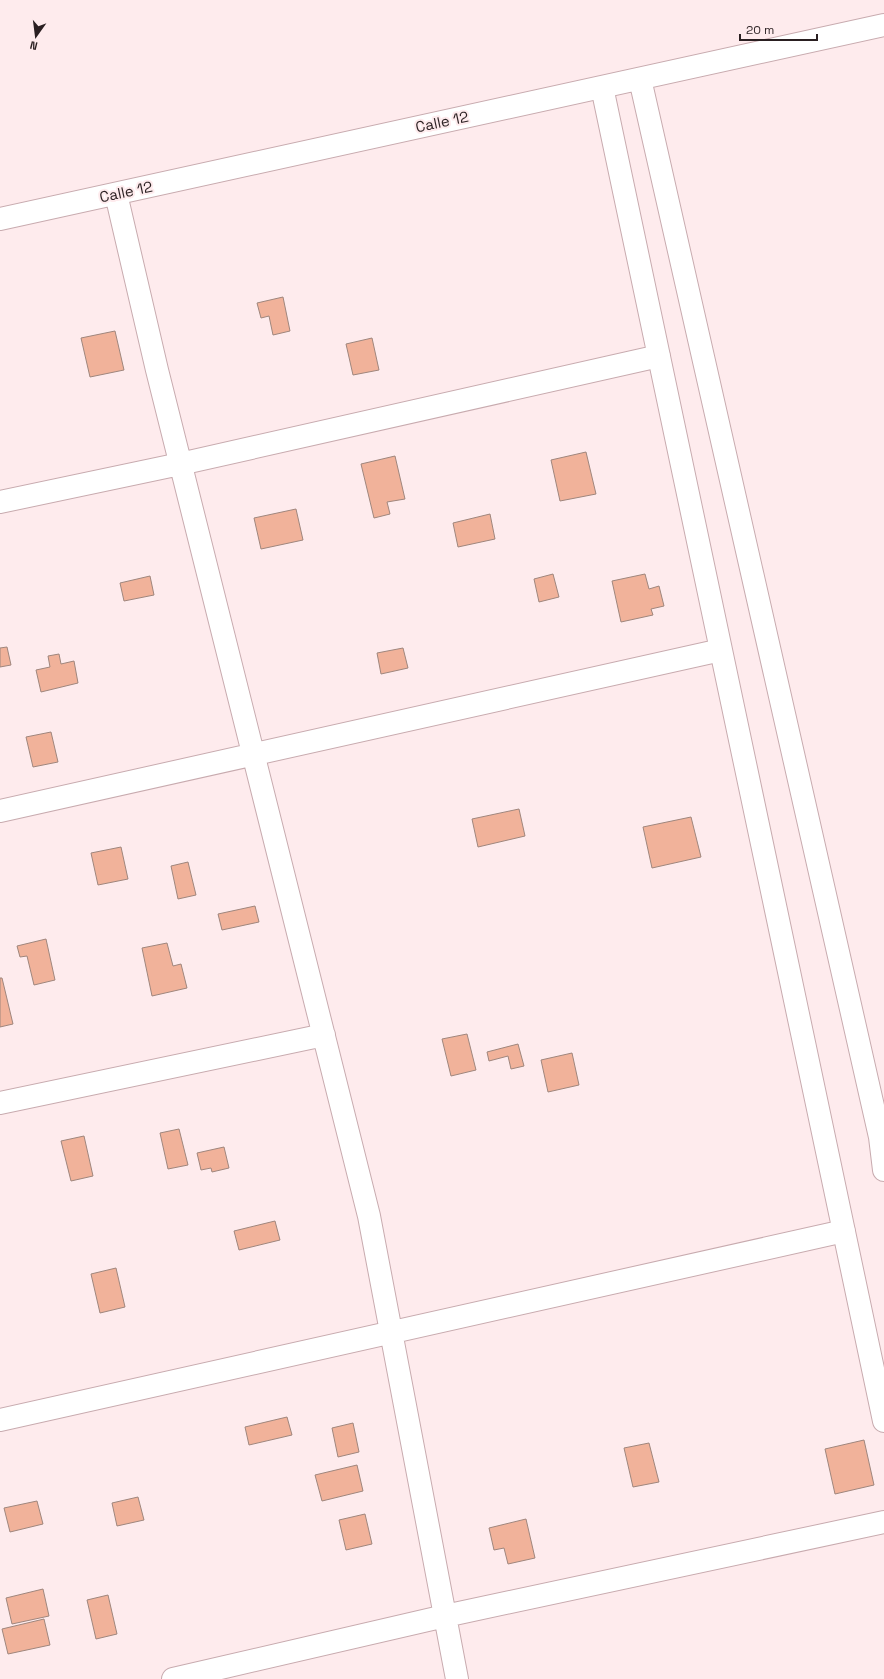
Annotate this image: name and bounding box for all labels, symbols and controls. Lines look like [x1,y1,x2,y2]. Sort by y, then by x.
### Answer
north arrow [16,16,56,56]
scale bar [740,16,817,42]
text: 20 m [746,22,774,38]
text: N [28,38,39,53]
street label: Calle 12 [414,107,470,136]
street label: Calle 12 [98,177,154,206]

